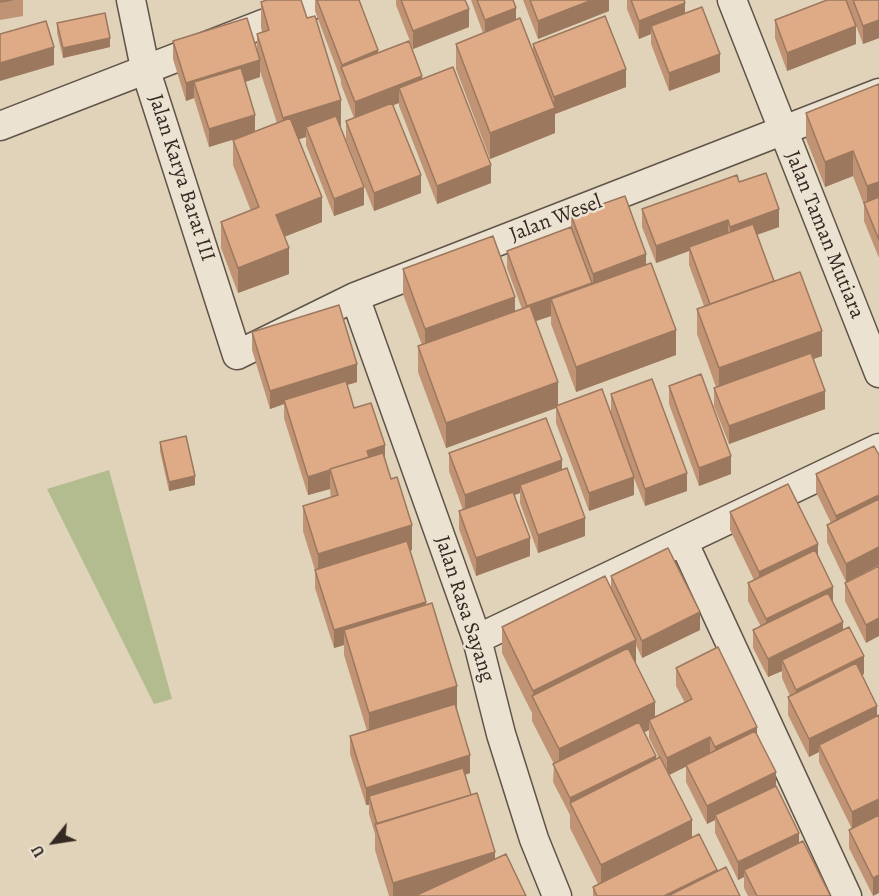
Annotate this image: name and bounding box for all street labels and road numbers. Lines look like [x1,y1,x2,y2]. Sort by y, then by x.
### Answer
street label: Jalan Karya Barat III [142,91,220,265]
street label: Jalan Taman Mutiara [779,147,869,323]
street label: Jalan Wesel [506,190,606,248]
street label: Jalan Rasa Sayang [429,533,499,685]

